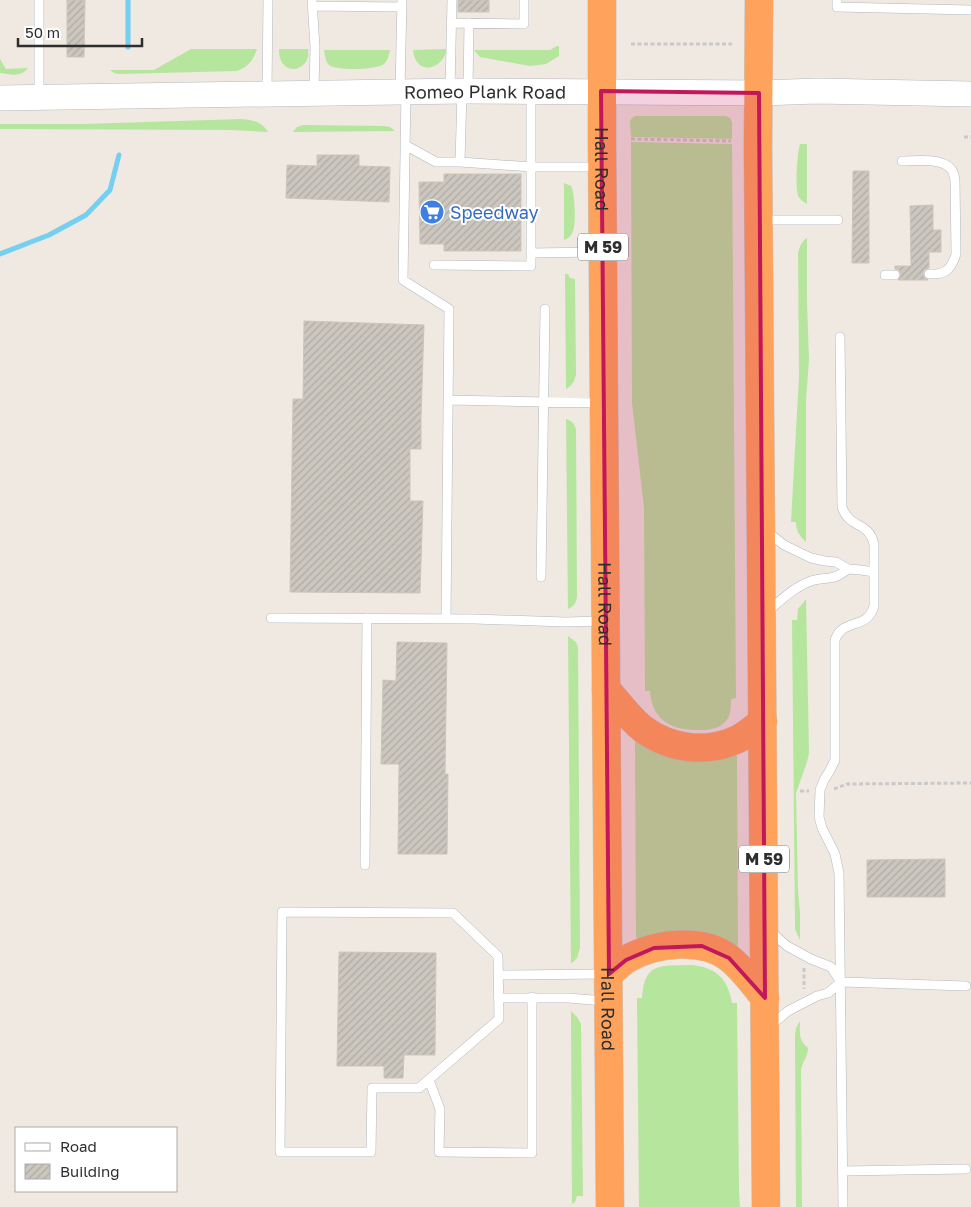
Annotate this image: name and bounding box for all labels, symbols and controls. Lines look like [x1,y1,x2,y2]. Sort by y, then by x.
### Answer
scale bar [18,15,141,47]
text: 50 m [25,23,60,41]
street label: Romeo Plank Road [404,80,566,103]
street label: Hall Road [591,127,613,211]
supermarket icon: Speedway [419,199,445,225]
place label: Speedway [450,201,539,223]
road number: M 59 [578,233,628,260]
street label: Hall Road [594,562,617,646]
road number: M 59 [739,846,789,872]
street label: Hall Road [597,967,620,1051]
legend [15,1127,178,1192]
text: Road [60,1137,97,1155]
text: Building [60,1162,120,1180]

